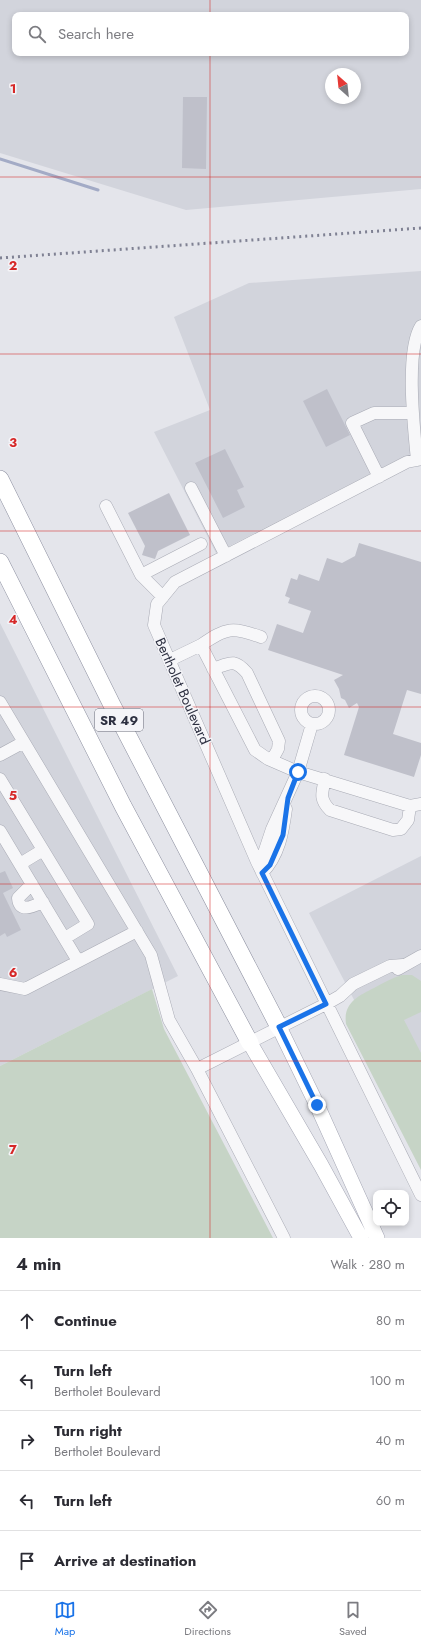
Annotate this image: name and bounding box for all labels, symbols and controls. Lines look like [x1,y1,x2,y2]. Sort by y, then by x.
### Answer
search box [12,12,409,56]
icon: search [26,23,48,45]
text: Search here [58,23,134,45]
north arrow [325,68,361,104]
text: 1 [10,79,16,98]
text: 2 [9,256,17,275]
text: 3 [9,433,17,452]
text: 4 [8,610,18,629]
street label: Bertholet Boulevard [151,634,215,748]
road number: SR 49 [95,709,143,731]
route start [289,763,307,781]
text: 5 [9,786,17,805]
text: 6 [9,963,18,982]
route end [308,1096,326,1114]
text: 7 [9,1140,17,1159]
map controls [373,1190,409,1226]
button: locate [373,1190,409,1226]
text: 4 min [16,1252,61,1276]
text: Walk · 280 m [330,1255,405,1274]
icon: ahead [16,1310,38,1332]
text: Continue [54,1310,117,1332]
text: 80 m [376,1311,405,1330]
text: Turn left [54,1360,112,1382]
icon: left [16,1370,38,1392]
text: 100 m [370,1371,405,1390]
text: Bertholet Boulevard [54,1382,161,1401]
text: Turn right [54,1420,122,1442]
icon: right [16,1430,38,1452]
text: 40 m [376,1431,405,1450]
text: Bertholet Boulevard [54,1442,161,1461]
icon: left [16,1490,38,1512]
text: Turn left [54,1490,112,1512]
text: 60 m [376,1491,405,1510]
icon: arrive [16,1550,38,1572]
text: Arrive at destination [54,1550,196,1572]
tab: Map [54,1599,76,1639]
tab: Directions [184,1599,231,1639]
tab: Saved [339,1599,367,1639]

